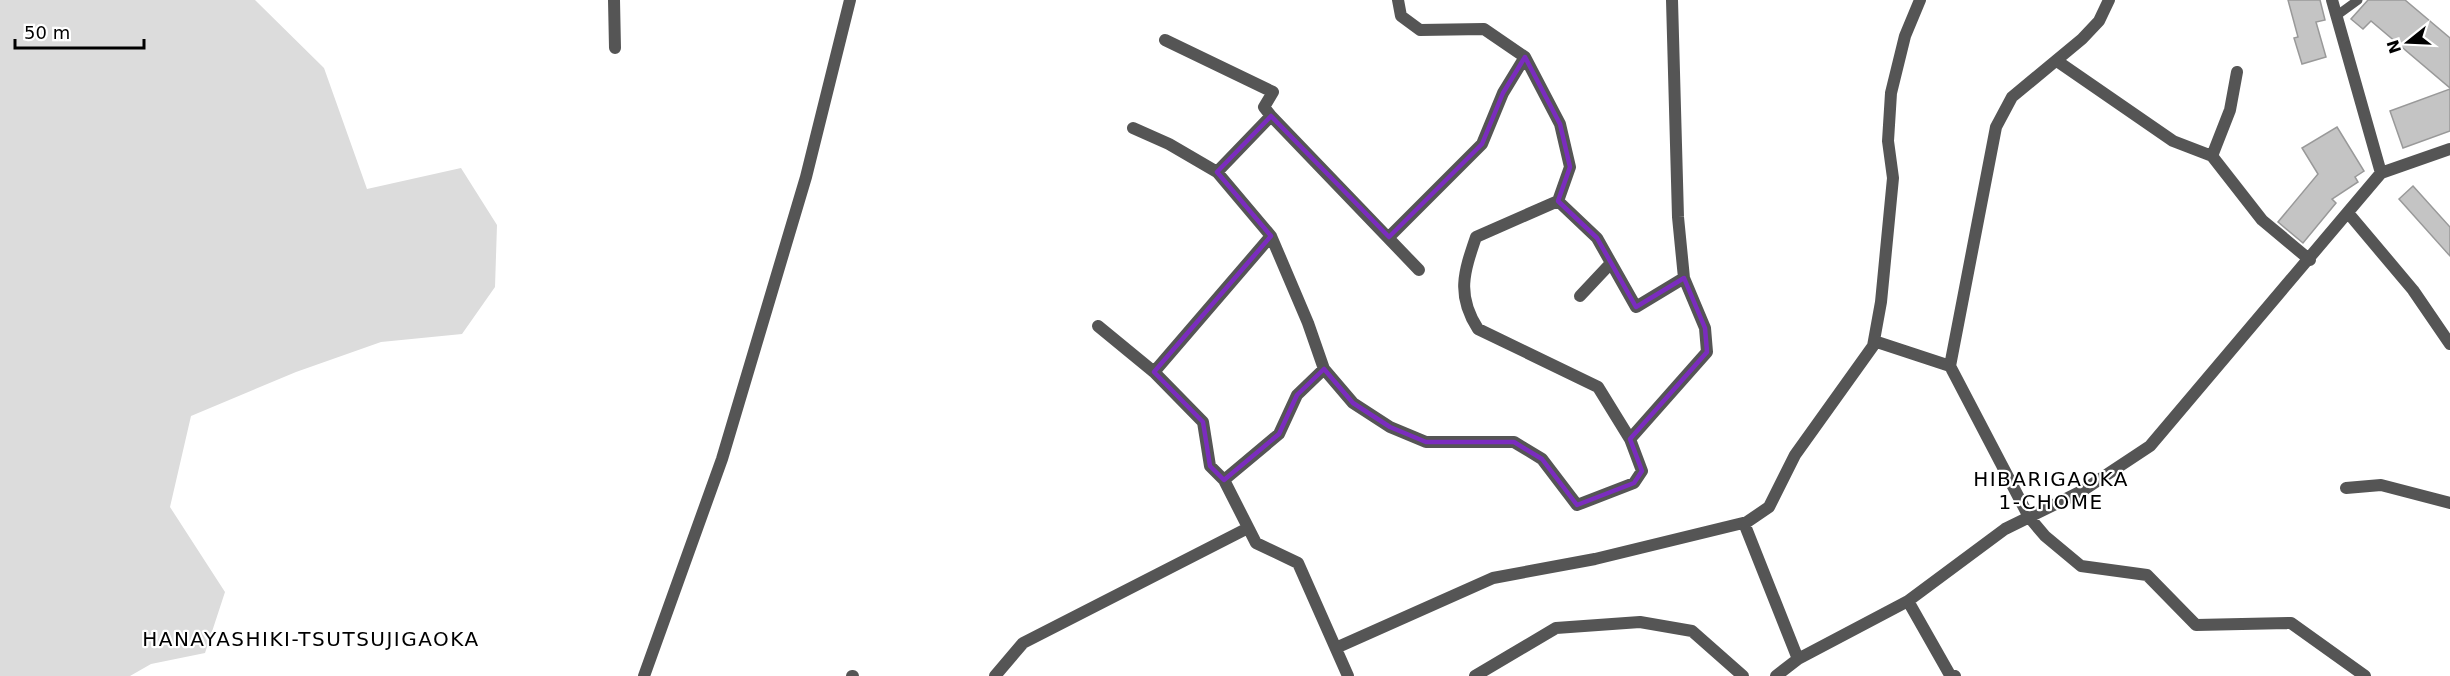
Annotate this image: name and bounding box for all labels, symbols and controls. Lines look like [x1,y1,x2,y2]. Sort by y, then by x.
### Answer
scale bar [15,12,144,50]
north arrow [2378,12,2438,72]
text: 50 m [24,22,70,43]
text: N [2383,37,2405,56]
district label: HIBARIGAOKA 1-CHOME [1973,467,2129,514]
district label: HANAYASHIKI-TSUTSUJIGAOKA [142,627,480,651]

